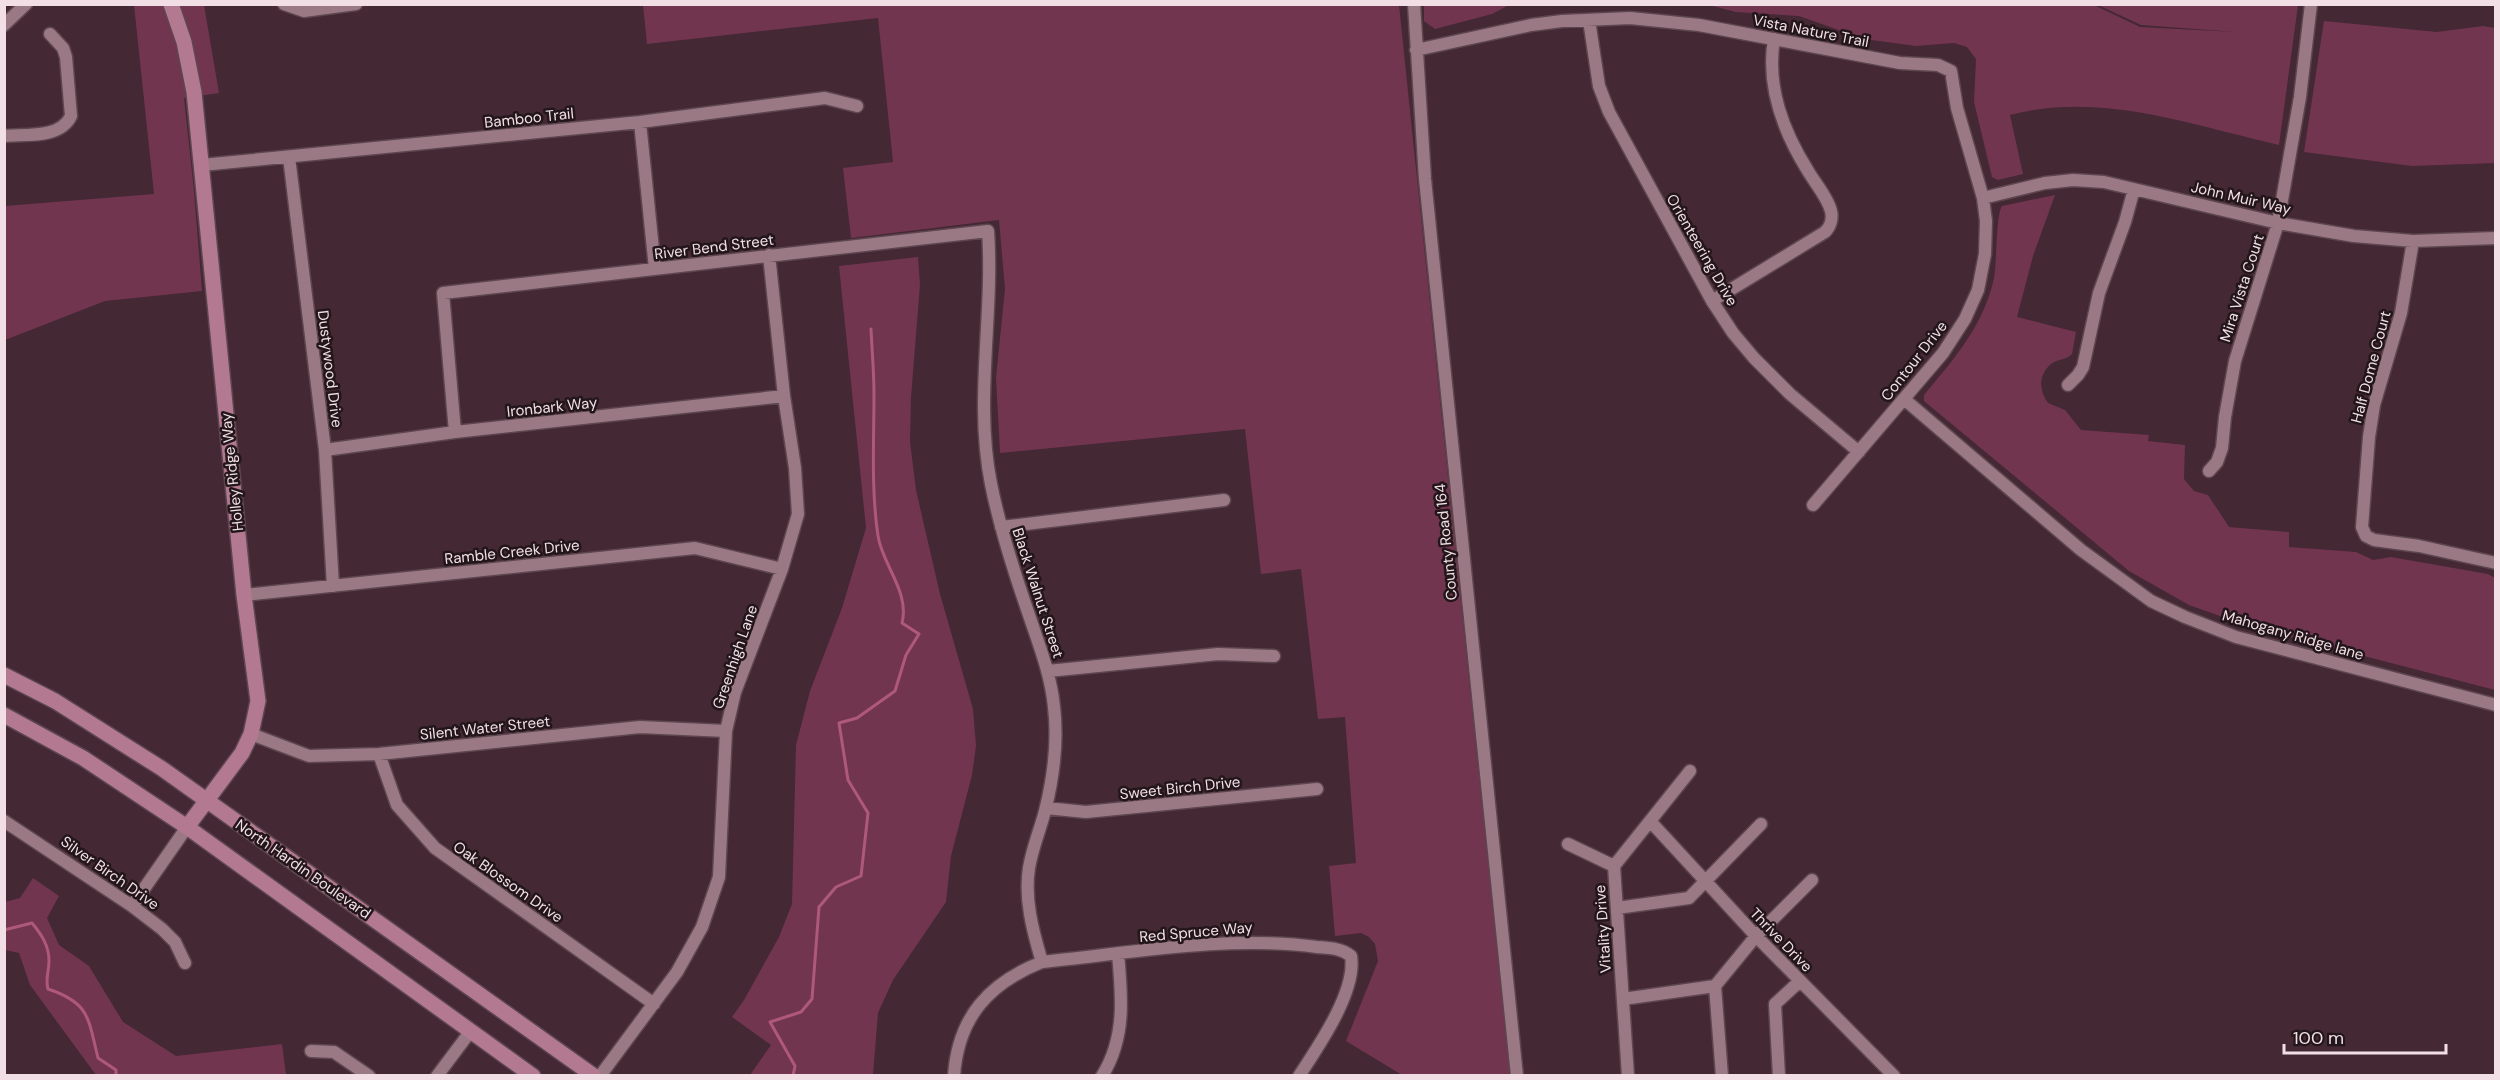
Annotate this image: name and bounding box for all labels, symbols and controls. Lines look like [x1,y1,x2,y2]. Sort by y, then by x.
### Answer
street label: Vista Nature Trail [1751,10,1871,52]
street label: Bamboo Trail [483,103,575,133]
street label: John Muir Way [2189,177,2294,219]
street label: Orienteering Drive [1662,190,1742,310]
street label: River Bend Street [653,230,775,264]
street label: Mira Vista Court [2215,231,2269,345]
street label: Half Dome Court [2346,308,2396,425]
street label: Dustywood Drive [313,309,347,429]
street label: Contour Drive [1876,317,1952,405]
street label: Ironbark Way [506,392,599,422]
street label: Holley Ridge Way [216,411,248,532]
street label: County Road 164 [1430,483,1462,601]
street label: Black Walnut Street [1008,525,1068,661]
street label: Ramble Creek Drive [444,535,580,569]
street label: Greenhigh Lane [708,602,762,712]
street label: Mahogany Ridge lane [2220,605,2366,665]
street label: Silent Water Street [419,711,551,745]
street label: Sweet Birch Drive [1119,772,1241,804]
street label: North Hardin Boulevard [231,815,375,923]
street label: Silver Birch Drive [57,832,163,914]
street label: Oak Blossom Drive [449,837,567,927]
street label: Vitality Drive [1590,884,1616,974]
street label: Thrive Drive [1745,904,1817,976]
street label: Red Spruce Way [1138,917,1254,947]
scale bar [2284,1017,2446,1055]
text: 100 m [2293,1026,2344,1050]

